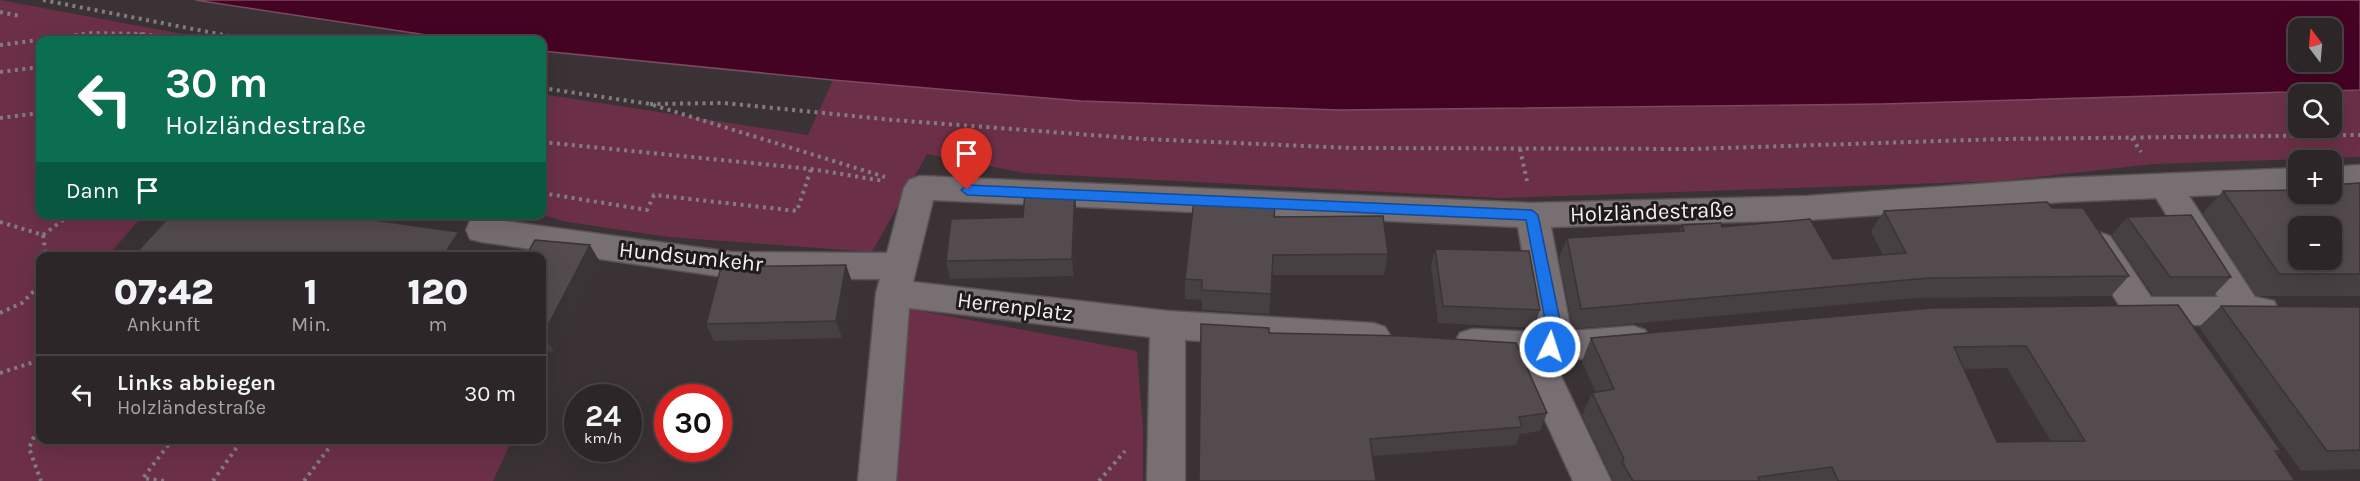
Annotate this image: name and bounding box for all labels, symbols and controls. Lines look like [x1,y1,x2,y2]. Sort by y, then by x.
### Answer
north arrow [2288,18,2342,72]
map controls [2288,18,2342,270]
text: 30 m [165,58,268,108]
icon: left [66,60,144,138]
button: search [2288,84,2342,138]
text: Holzländestraße [165,109,366,141]
pin [941,128,992,190]
icon: arrive [950,137,983,170]
button: + [2288,150,2342,204]
icon: arrive [131,174,164,207]
text: Dann [66,178,119,204]
street label: Holzländestraße [1570,196,1734,228]
button: − [2288,216,2342,270]
street label: Hundsumkehr [618,237,764,277]
text: 07:42 [114,271,214,313]
text: 1 [304,271,317,313]
text: 120 [407,271,468,313]
street label: Herrenplatz [956,287,1074,327]
text: Ankunft [127,313,200,336]
text: Min. [291,313,330,336]
text: m [429,313,447,336]
position arrow [1518,315,1582,379]
text: Links abbiegen [117,370,276,396]
icon: left [66,378,99,411]
text: 30 m [464,381,516,407]
speed limit sign: 30 [654,384,732,462]
text: Holzländestraße [117,396,266,419]
text: 24 [585,398,621,434]
text: km/h [584,429,622,447]

